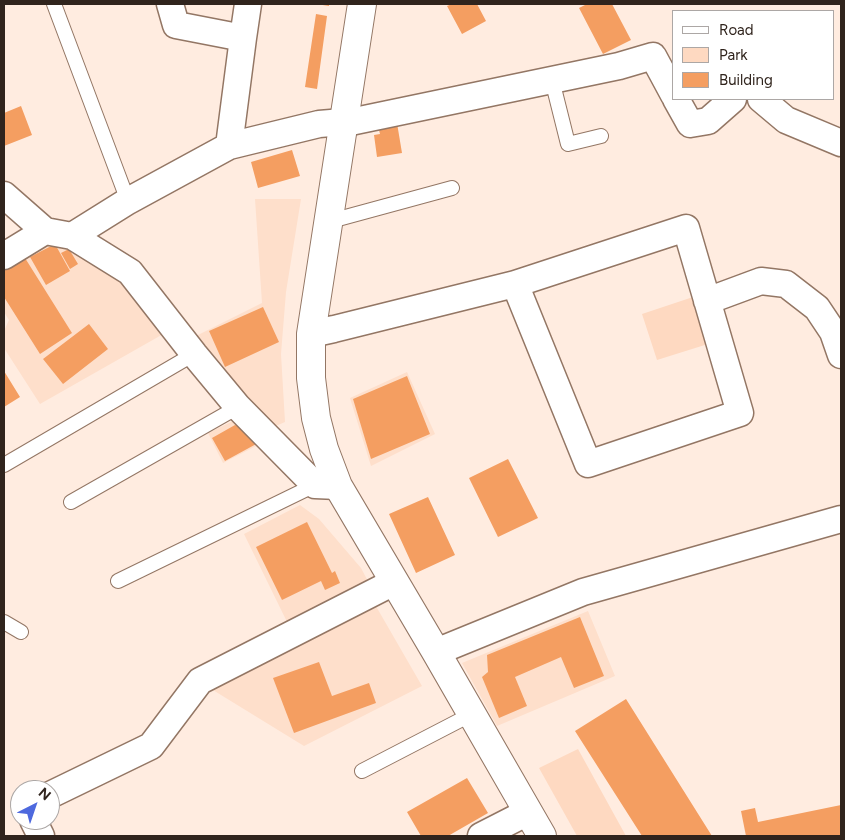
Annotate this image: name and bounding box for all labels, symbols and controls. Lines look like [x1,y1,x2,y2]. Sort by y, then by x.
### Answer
legend [672,10,835,100]
text: Road [719,21,754,39]
text: Park [719,46,748,64]
text: Building [719,71,773,89]
north arrow [10,780,60,830]
text: N [35,784,54,804]

